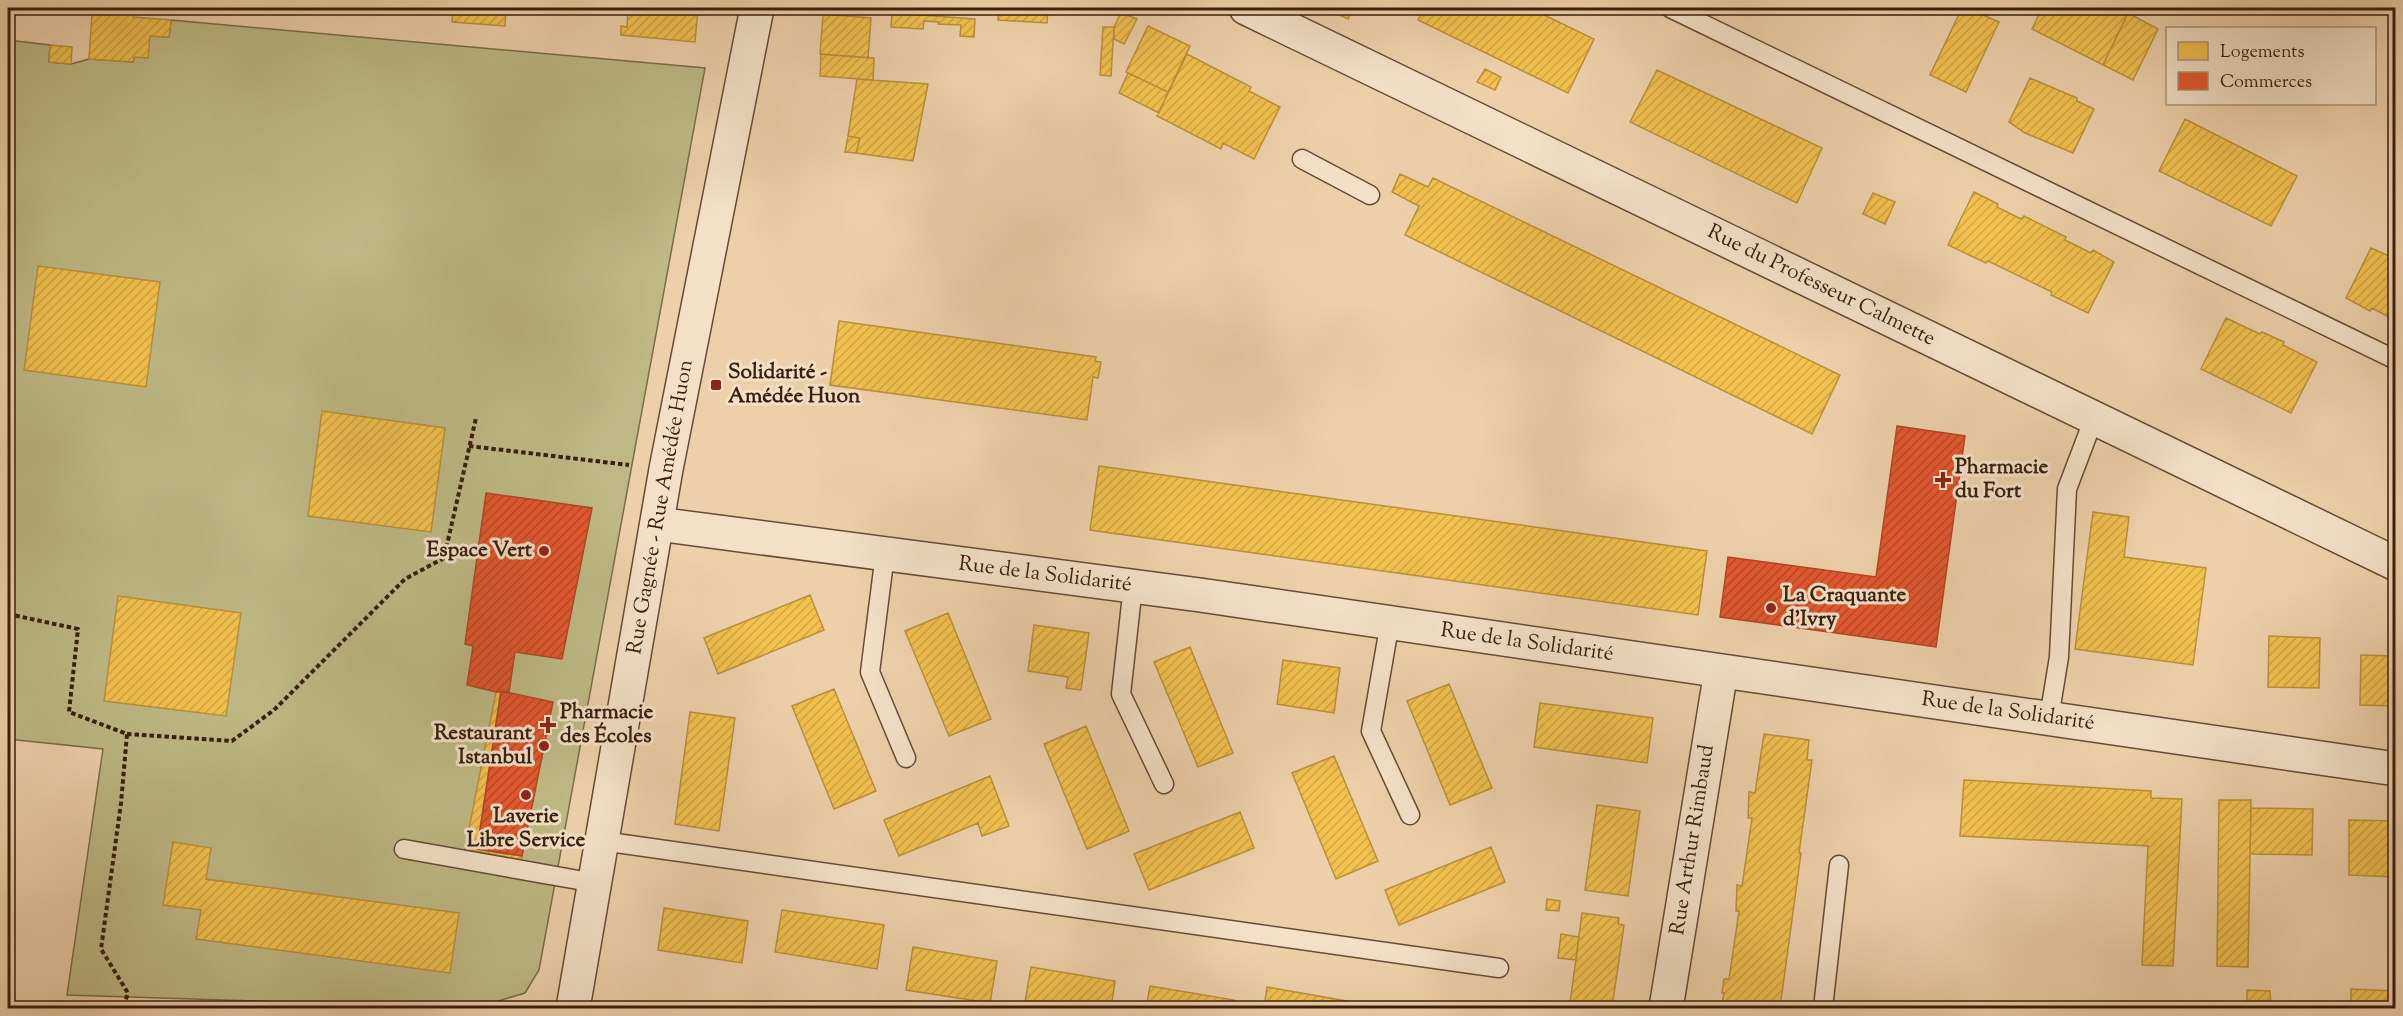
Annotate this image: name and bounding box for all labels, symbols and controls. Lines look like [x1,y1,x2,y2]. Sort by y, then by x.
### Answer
legend [2166,27,2376,105]
text: Logements [2220,40,2305,66]
text: Commerces [2220,70,2312,96]
street label: Rue du Professeur Calmette [1702,218,1940,354]
street label: Rue Gagnée - Rue Amédée Huon [620,357,702,657]
place label: Solidarité - Amédée Huon [728,358,861,412]
marker: Solidarité - Amédée Huon [709,378,723,392]
place label: Pharmacie du Fort [1955,453,2049,507]
marker: Pharmacie du Fort [1936,473,1950,487]
place label: Espace Vert [427,536,533,566]
marker: Espace Vert [537,544,551,558]
street label: Rue de la Solidarité [957,549,1133,601]
place label: La Craquante d'Ivry [1783,581,1906,635]
marker: La Craquante d'Ivry [1764,601,1778,615]
street label: Rue de la Solidarité [1439,616,1615,670]
street label: Rue de la Solidarité [1920,685,2096,739]
place label: Pharmacie des Écoles [560,698,654,752]
marker: Pharmacie des Écoles [541,718,555,732]
place label: Restaurant Istanbul [434,719,533,773]
marker: Restaurant Istanbul [537,739,551,753]
street label: Rue Arthur Rimbaud [1663,743,1723,937]
marker: Laverie Libre Service [519,788,533,802]
place label: Laverie Libre Service [467,802,585,856]

